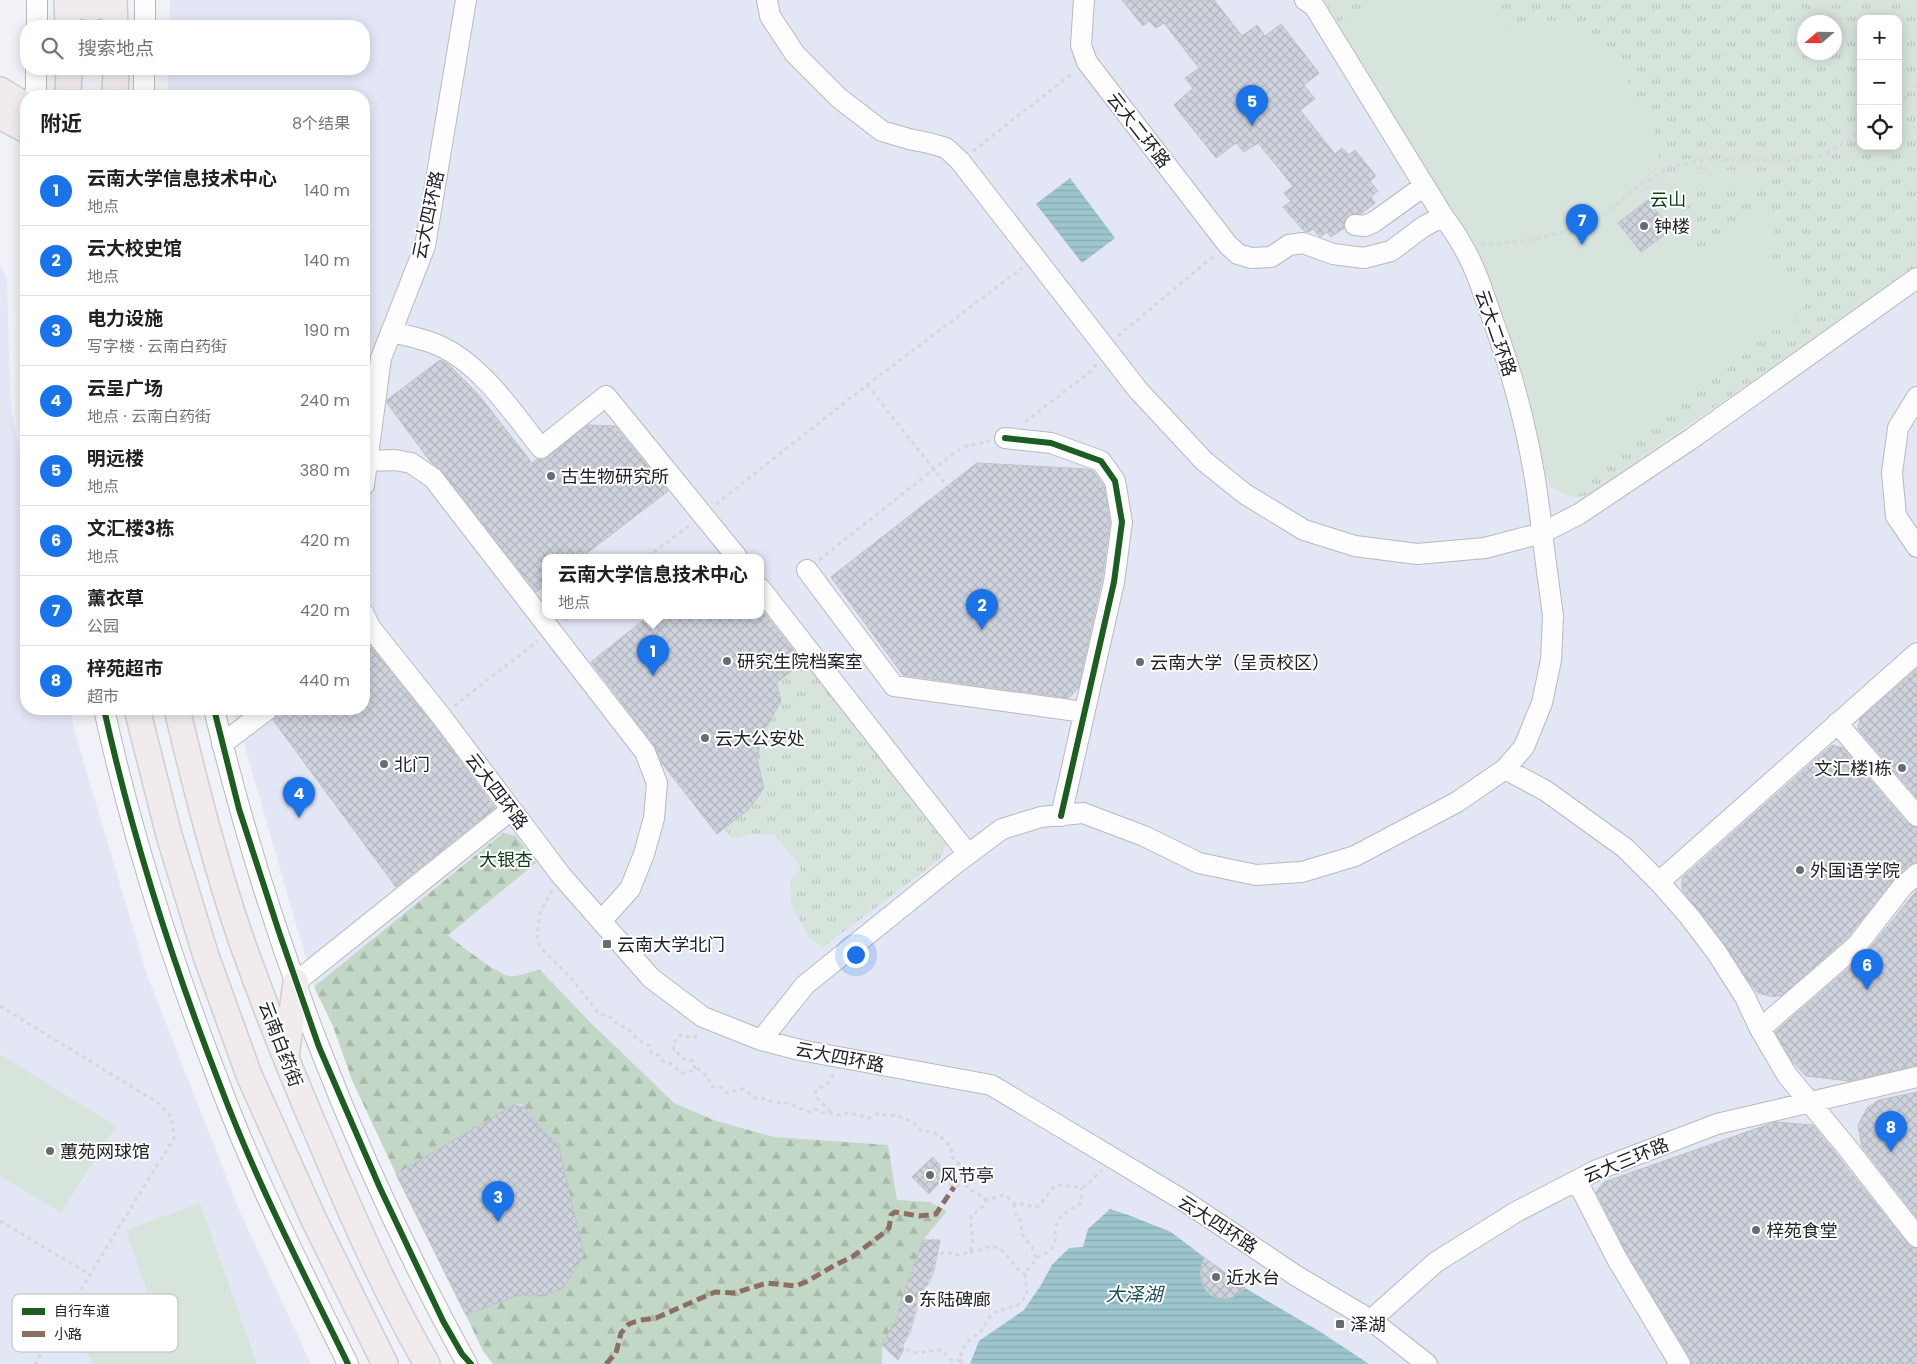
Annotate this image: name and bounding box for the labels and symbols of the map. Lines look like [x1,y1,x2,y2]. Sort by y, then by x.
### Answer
north arrow [1797,15,1842,60]
pin: 5 [1236,85,1268,126]
street label: 云大二环路 [1101,87,1177,173]
street label: 云大四环路 [406,168,450,262]
park label: 云山 [1650,187,1686,212]
pin: 7 [1566,204,1598,245]
place label: 钟楼 [1654,214,1690,239]
marker: 钟楼 [1638,220,1650,232]
street label: 云大二环路 [1470,286,1522,380]
place label: 古生物研究所 [561,464,669,489]
marker: 古生物研究所 [545,470,557,482]
pin: 2 [966,589,998,630]
pin: 1 [637,635,669,676]
place label: 研究生院档案室 [737,649,863,674]
place label: 云南大学（呈贡校区） [1150,650,1330,675]
marker: 研究生院档案室 [721,655,733,667]
marker: 云南大学（呈贡校区） [1134,656,1146,668]
place label: 云大公安处 [715,726,805,751]
marker: 云大公安处 [699,732,711,744]
street label: 云大四环路 [460,748,534,834]
place label: 北门 [394,752,430,777]
place label: 文汇楼1栋 [1814,756,1892,781]
marker: 北门 [378,758,390,770]
marker: 文汇楼1栋 [1896,762,1908,774]
pin: 4 [283,777,315,818]
park label: 大银杏 [479,847,533,872]
place label: 外国语学院 [1810,858,1900,883]
marker: 外国语学院 [1794,864,1806,876]
place label: 云南大学北门 [617,932,725,957]
marker: 云南大学北门 [601,938,613,950]
your location [843,942,869,968]
pin: 6 [1851,949,1883,990]
street label: 云南白药街 [253,998,309,1090]
street label: 云大四环路 [793,1036,887,1078]
pin: 8 [1875,1111,1907,1152]
street label: 云大三环路 [1580,1132,1672,1188]
place label: 蕙苑网球馆 [60,1139,150,1164]
marker: 蕙苑网球馆 [44,1145,56,1157]
place label: 风节亭 [940,1163,994,1188]
marker: 风节亭 [924,1169,936,1181]
pin: 3 [482,1181,514,1222]
street label: 云大四环路 [1173,1189,1263,1259]
place label: 梓苑食堂 [1766,1218,1838,1243]
marker: 梓苑食堂 [1750,1224,1762,1236]
place label: 近水台 [1226,1265,1280,1290]
marker: 近水台 [1210,1271,1222,1283]
water label: 大泽湖 [1105,1281,1165,1308]
place label: 东陆碑廊 [919,1287,991,1312]
marker: 东陆碑廊 [903,1293,915,1305]
legend [12,1294,178,1352]
text: 自行车道 [54,1301,110,1321]
place label: 泽湖 [1350,1312,1386,1337]
marker: 泽湖 [1334,1318,1346,1330]
text: 小路 [54,1324,82,1344]

